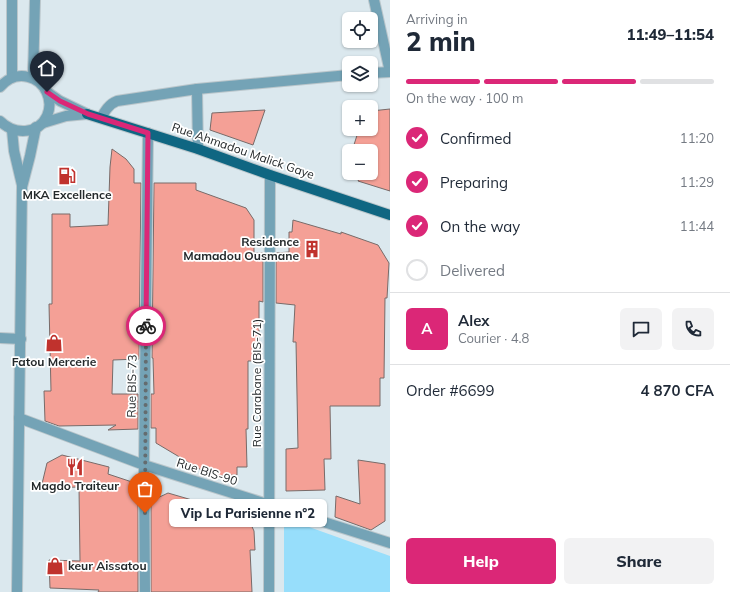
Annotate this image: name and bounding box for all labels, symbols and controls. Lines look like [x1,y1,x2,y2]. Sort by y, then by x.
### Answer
text: Arriving in [406,11,468,27]
map controls [342,12,378,180]
button: locate [342,12,378,48]
text: 2 min [406,25,476,58]
text: 11:49–11:54 [627,25,714,44]
pin [30,51,64,92]
button: layers [342,56,378,92]
icon: home [36,57,58,79]
text: On the way · 100 m [406,90,523,106]
button: + [342,100,378,136]
street label: Rue Ahmadou Malick Gaye [170,119,316,182]
icon: check [406,127,428,149]
text: Confirmed [440,129,511,148]
text: 11:20 [680,130,714,146]
button: − [342,144,378,180]
fuel station icon: MKA Excellence [57,166,77,186]
icon: check [406,171,428,193]
text: Preparing [440,173,508,192]
text: 11:29 [680,174,714,190]
place label: MKA Excellence [22,187,112,202]
icon: check [406,215,428,237]
text: On the way [440,217,520,236]
text: 11:44 [680,218,714,234]
place label: Residence Mamadou Ousmane [183,234,299,263]
building icon: Residence Mamadou Ousmane [302,239,322,259]
text: Delivered [440,261,505,280]
courier [126,306,166,346]
button: chat [620,308,662,350]
button: phone [672,308,714,350]
text: Alex [458,311,490,330]
icon: bike [135,315,157,337]
street label: Rue Carabane (BIS-71) [249,319,264,447]
text: A [421,319,433,338]
text: Courier · 4.8 [458,330,529,346]
shop icon: Fatou Mercerie [44,333,64,353]
place label: Fatou Mercerie [12,354,97,369]
street label: Rue BIS-73 [123,354,140,418]
text: Order #6699 [406,381,494,400]
text: 4 870 CFA [640,381,714,400]
street label: Rue BIS-90 [175,455,240,488]
restaurant icon: Magdo Traiteur [65,457,85,477]
pin [128,472,162,513]
place label: Magdo Traiteur [31,478,119,493]
icon: bag [134,478,156,500]
callout: Vip La Parisienne n°2 [169,499,327,527]
text: Vip La Parisienne n°2 [181,505,315,521]
button: Help [406,538,556,584]
button: Share [564,538,714,584]
shop icon: keur Aissatou [45,556,65,576]
place label: keur Aissatou [68,558,147,573]

